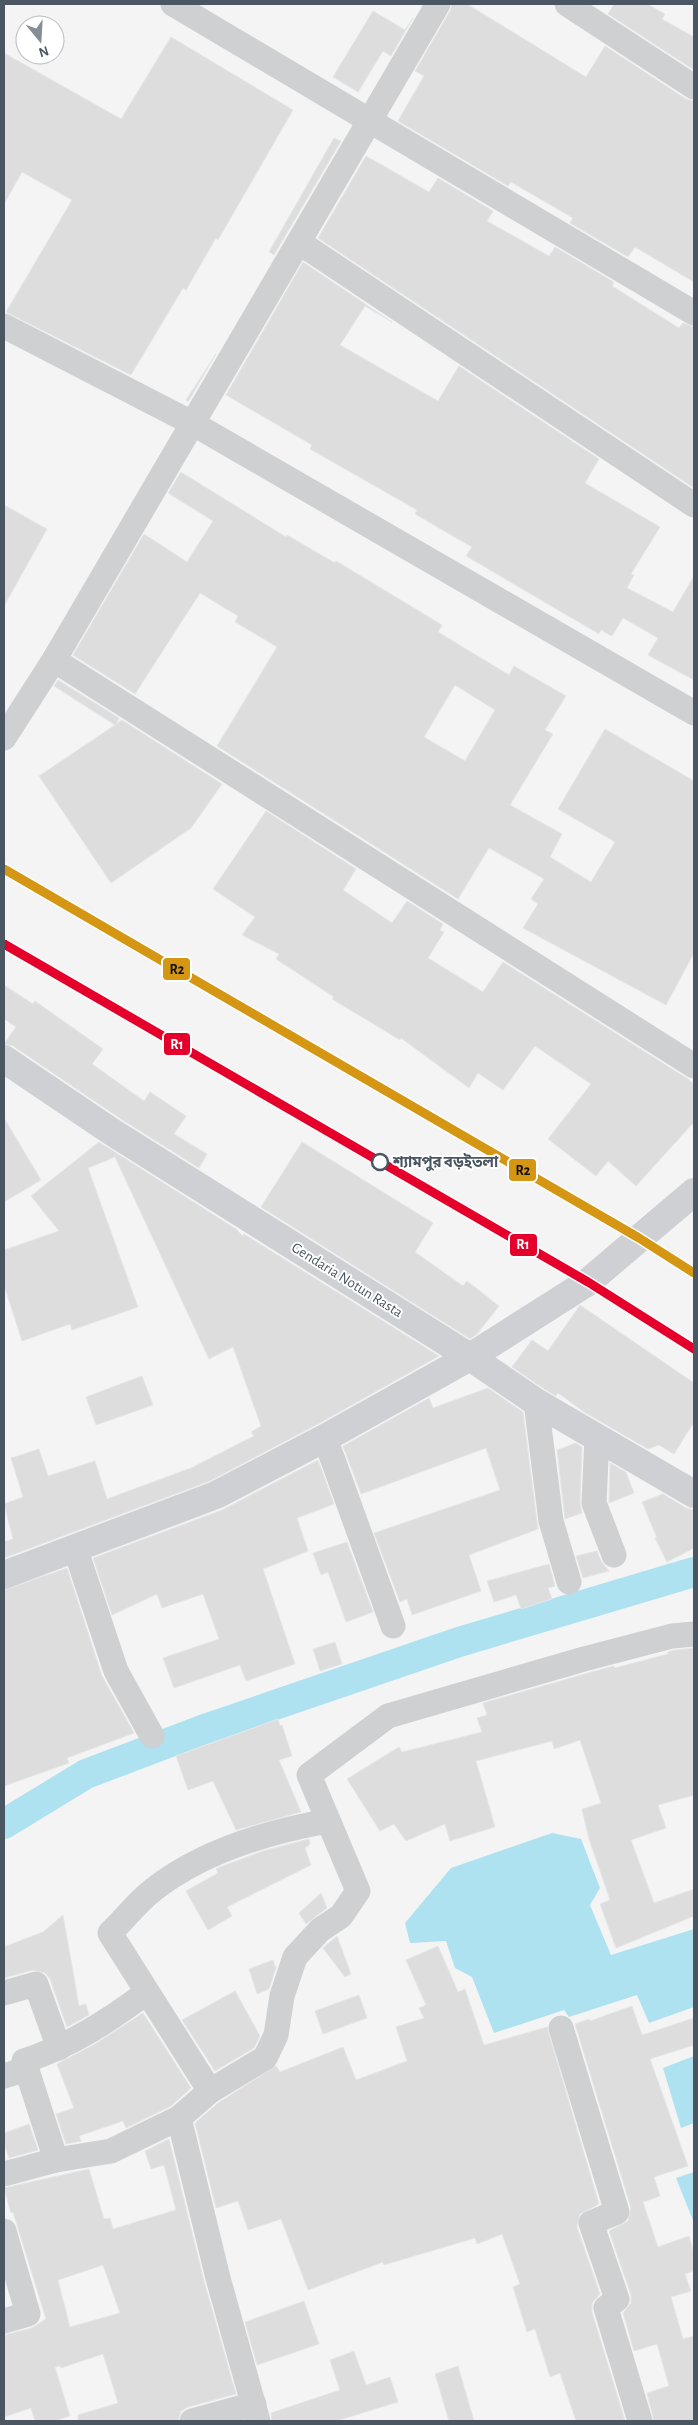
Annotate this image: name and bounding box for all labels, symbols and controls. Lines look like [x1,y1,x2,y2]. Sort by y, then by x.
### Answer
north arrow [15,15,65,65]
text: N [37,43,51,60]
line badge: R2 [162,957,191,981]
text: R2 [170,963,185,977]
line badge: R1 [163,1032,191,1056]
text: R1 [170,1038,184,1052]
marker: শ্যামপুর বড়ইতলা [371,1153,389,1171]
place label: শ্যামপুর বড়ইতলা [392,1153,499,1172]
line badge: R2 [508,1158,537,1182]
text: R2 [516,1164,531,1178]
line badge: R1 [509,1233,538,1257]
text: R1 [516,1238,530,1252]
street label: Gendaria Notun Rasta [289,1240,405,1320]

